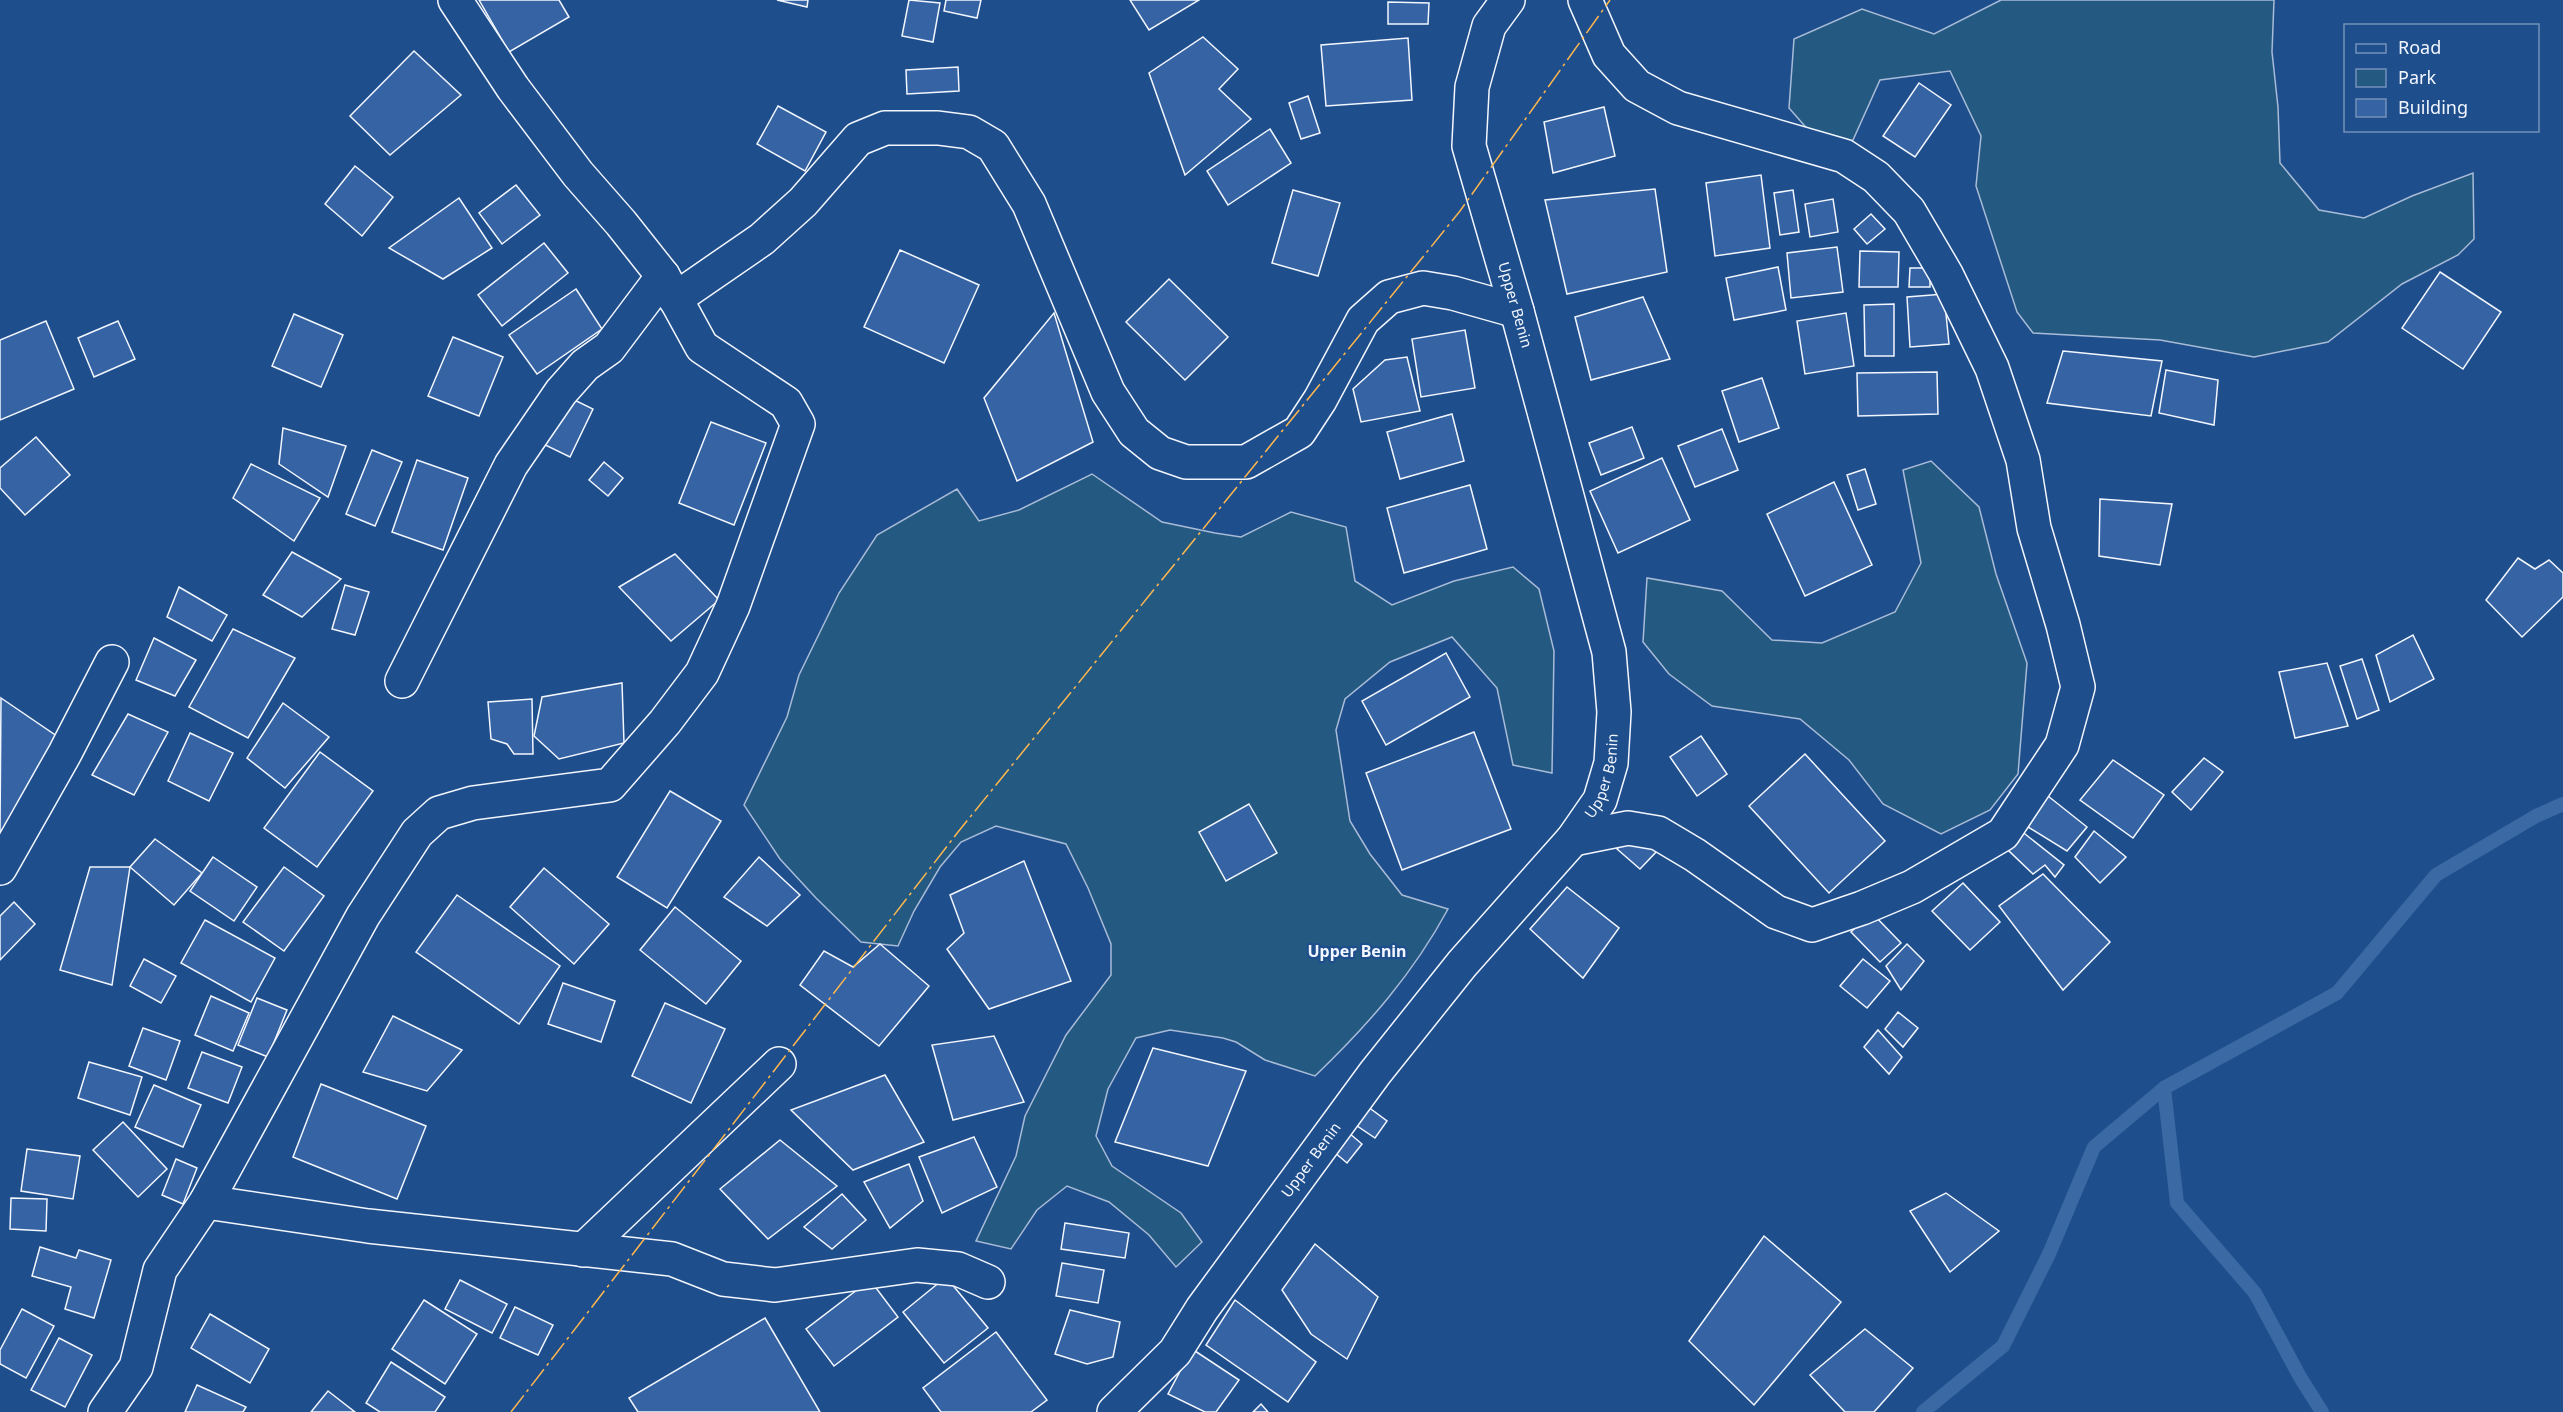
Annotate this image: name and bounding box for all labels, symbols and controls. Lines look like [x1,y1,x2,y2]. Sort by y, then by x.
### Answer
legend [2344,24,2539,132]
text: Road [2398,35,2441,59]
text: Park [2398,65,2436,89]
text: Building [2398,95,2468,119]
street label: Upper Benin [1494,259,1538,350]
street label: Upper Benin [1579,733,1622,822]
district label: Upper Benin [1308,940,1406,962]
street label: Upper Benin [1276,1118,1345,1201]

